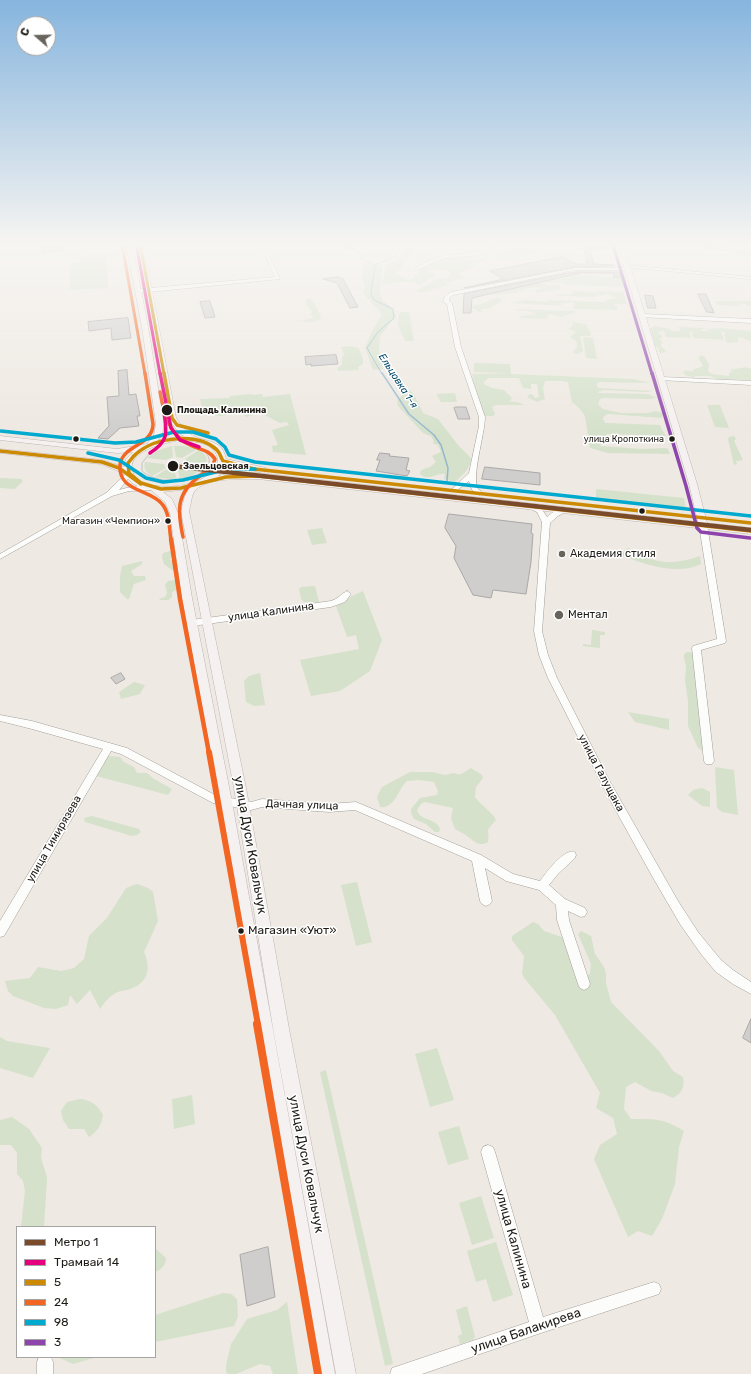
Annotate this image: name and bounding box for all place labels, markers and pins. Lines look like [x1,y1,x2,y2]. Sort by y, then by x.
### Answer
marker: Площадь Калинина [160,403,174,417]
place label: Площадь Калинина [177,405,266,415]
unlabelled marker [71,434,81,444]
place label: улица Кропоткина [584,434,664,444]
marker: улица Кропоткина [667,434,677,444]
marker: Заельцовская [166,459,180,473]
place label: Заельцовская [183,461,249,471]
unlabelled marker [637,506,647,516]
place label: Магазин «Чемпион» [62,515,160,527]
marker: Магазин «Чемпион» [163,516,173,526]
place label: Академия стиля [570,547,656,561]
marker: Академия стиля [557,549,567,559]
place label: Ментал [568,608,608,622]
marker: Ментал [553,609,565,621]
place label: Магазин «Уют» [248,924,337,938]
marker: Магазин «Уют» [236,926,246,936]

